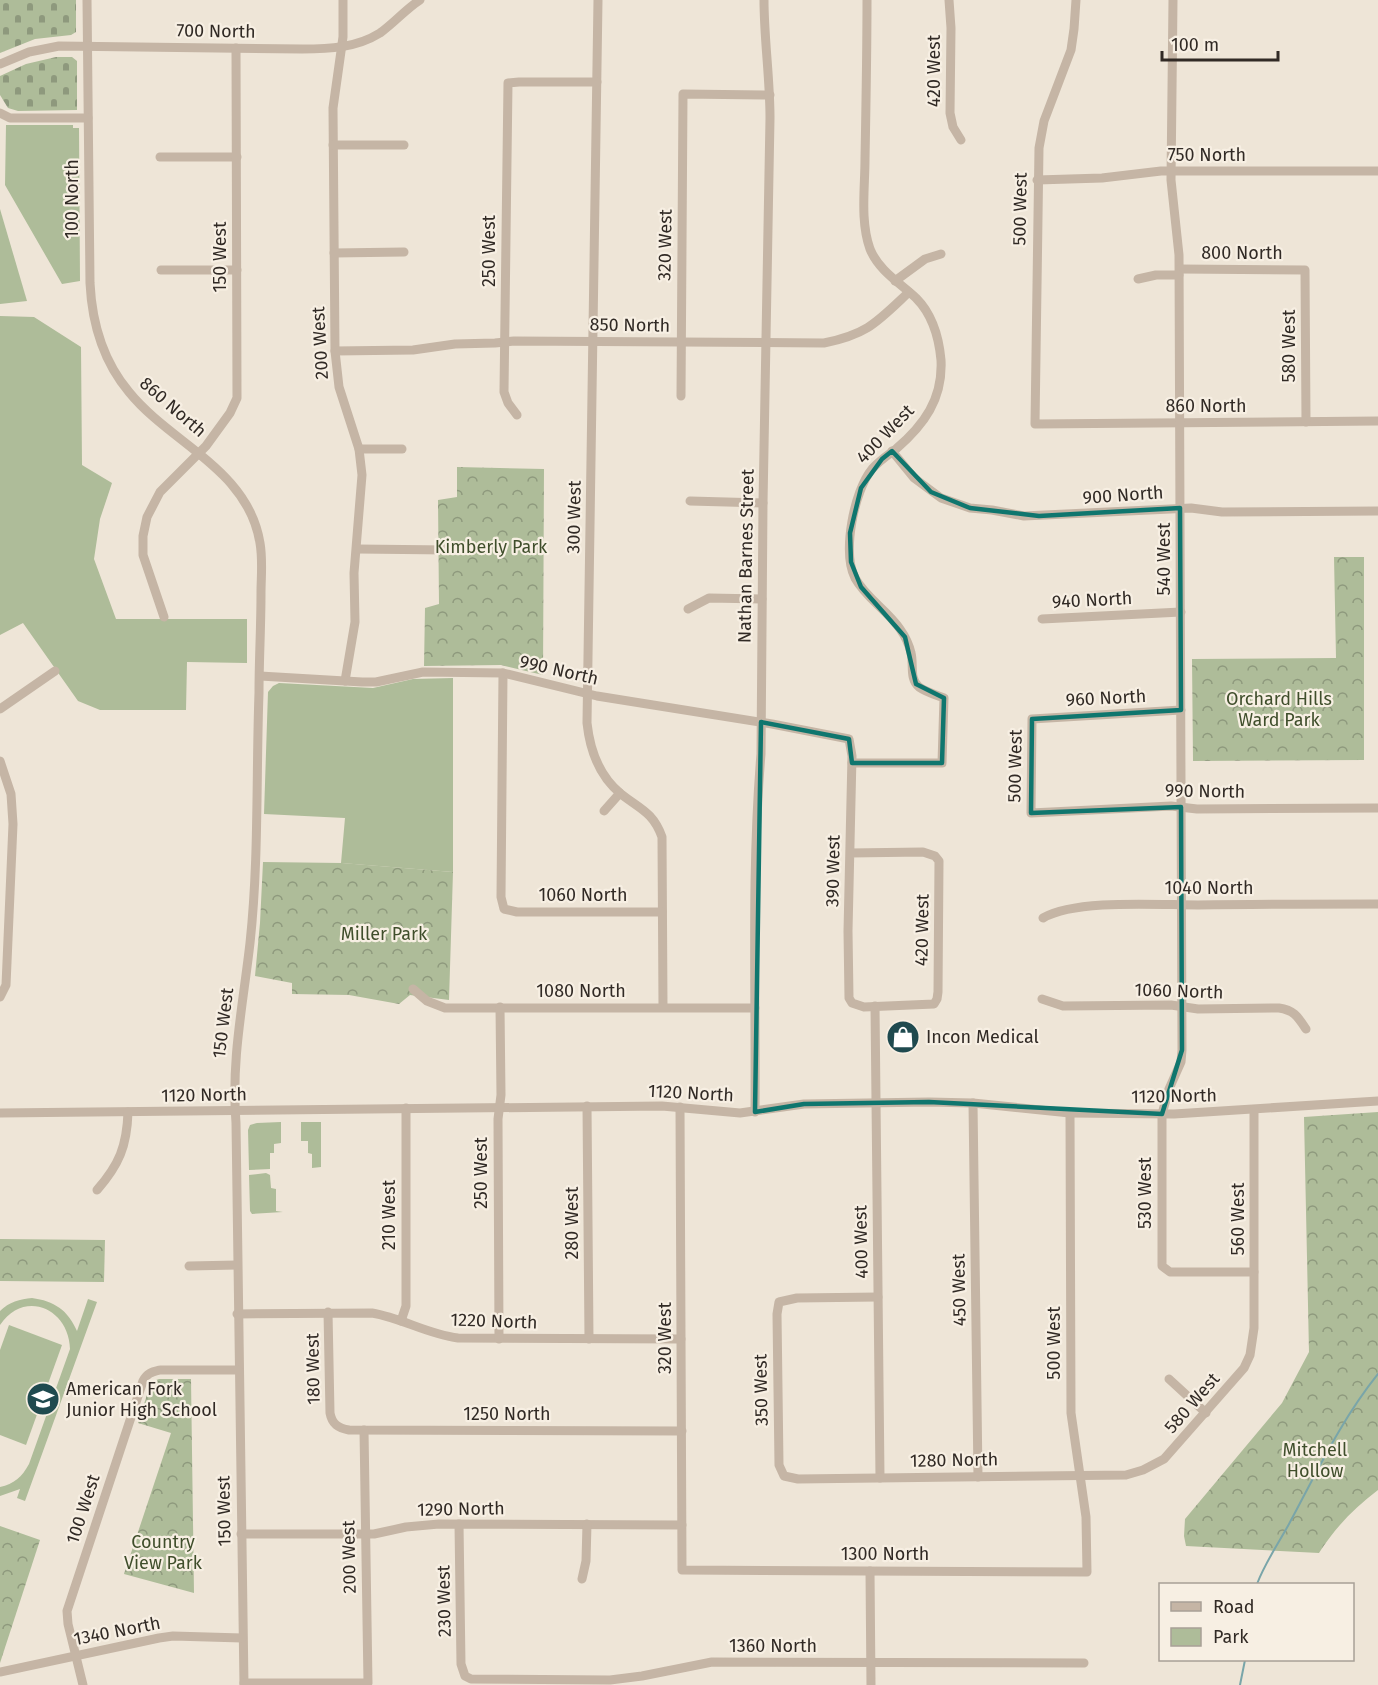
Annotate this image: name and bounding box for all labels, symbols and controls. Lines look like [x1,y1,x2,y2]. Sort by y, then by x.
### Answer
street label: 700 North [176,19,256,43]
scale bar [1162,24,1278,62]
street label: 420 West [923,34,945,107]
text: 100 m [1171,34,1219,56]
street label: 750 North [1168,144,1246,166]
street label: 100 North [61,159,83,239]
street label: 500 West [1008,172,1032,246]
street label: 320 West [653,208,677,281]
street label: 250 West [478,214,500,287]
street label: 150 West [209,221,231,293]
street label: 800 North [1201,242,1283,264]
street label: 200 West [307,305,333,380]
street label: 580 West [1278,309,1300,383]
street label: 850 North [590,313,670,337]
street label: 860 North [135,372,211,442]
street label: 860 North [1165,395,1247,417]
street label: 400 West [851,399,919,468]
street label: Nathan Barnes Street [733,468,759,643]
street label: 300 West [562,480,586,554]
street label: 900 North [1082,481,1164,509]
street label: 540 West [1153,522,1175,595]
park label: Kimberly Park [435,536,548,558]
street label: 940 North [1051,587,1133,613]
street label: 990 North [517,650,601,690]
street label: 960 North [1065,685,1147,711]
park label: Orchard Hills Ward Park [1226,688,1332,731]
street label: 500 West [1003,729,1027,803]
street label: 990 North [1165,779,1245,803]
street label: 390 West [821,834,845,907]
street label: 1040 North [1164,877,1254,899]
street label: 1060 North [538,884,628,906]
street label: 420 West [910,893,934,966]
park label: Miller Park [341,923,428,945]
street label: 1060 North [1134,978,1224,1004]
street label: 1080 North [536,980,626,1002]
street label: 150 West [208,986,238,1060]
shop icon: Incon Medical [885,1019,921,1055]
place label: Incon Medical [926,1026,1039,1048]
street label: 1120 North [648,1080,734,1106]
street label: 1120 North [161,1083,247,1107]
street label: 1120 North [1131,1084,1217,1108]
street label: 250 West [470,1136,492,1209]
street label: 530 West [1134,1156,1156,1229]
street label: 210 West [378,1179,400,1250]
street label: 560 West [1227,1182,1249,1255]
street label: 280 West [561,1186,583,1260]
street label: 400 West [849,1204,873,1279]
street label: 450 West [947,1253,971,1327]
street label: 320 West [654,1302,676,1374]
street label: 500 West [1043,1306,1065,1380]
street label: 1220 North [450,1308,538,1334]
street label: 180 West [301,1332,325,1405]
street label: 350 West [749,1353,773,1426]
street label: 580 West [1160,1368,1225,1438]
place label: American Fork Junior High School [66,1378,217,1421]
school or university icon: American Fork Junior High School [25,1381,61,1417]
street label: 1250 North [463,1403,551,1425]
park label: Mitchell Hollow [1283,1439,1347,1482]
street label: 1280 North [910,1448,998,1472]
street label: 100 West [61,1471,105,1547]
street label: 150 West [212,1475,236,1547]
street label: 1290 North [417,1497,505,1521]
street label: 200 West [337,1520,361,1594]
park label: Country View Park [124,1531,203,1574]
street label: 1300 North [841,1543,929,1565]
street label: 230 West [432,1564,456,1637]
legend [1159,1583,1354,1661]
text: Road [1213,1596,1255,1618]
street label: 1340 North [72,1612,162,1650]
text: Park [1213,1626,1249,1648]
street label: 1360 North [729,1635,817,1657]

